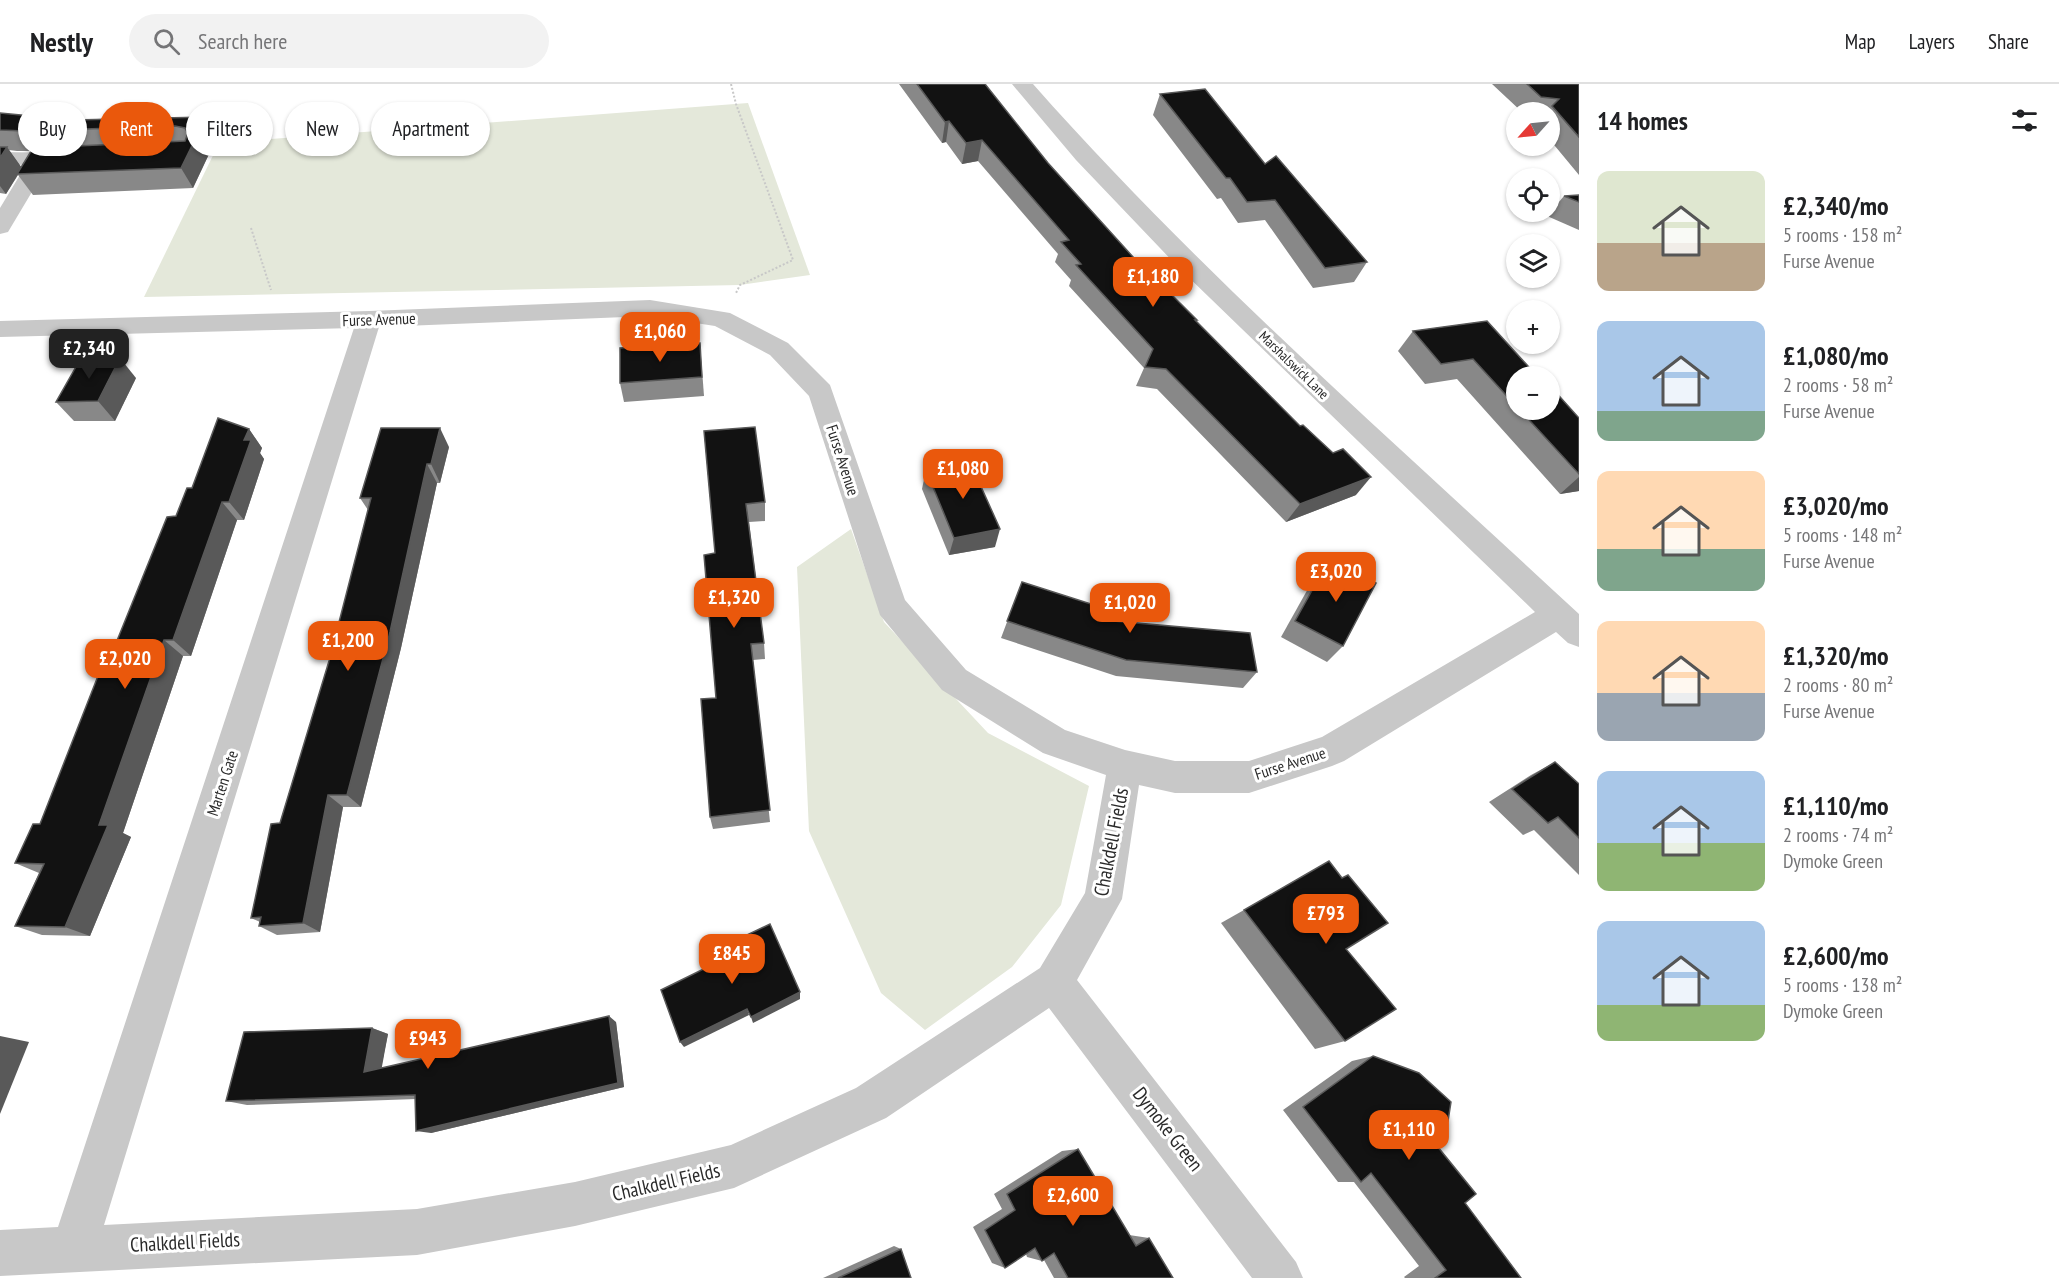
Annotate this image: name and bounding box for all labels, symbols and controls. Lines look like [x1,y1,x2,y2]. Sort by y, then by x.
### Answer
search box [129,14,549,68]
text: Nestly [30,23,93,60]
icon: search [150,25,183,58]
text: Search here [198,27,287,55]
text: Map [1845,28,1876,55]
text: Layers [1909,28,1955,55]
text: Share [1988,28,2029,55]
chip: Buy [18,102,87,156]
chip: Rent [99,102,174,156]
chip: Filters [186,102,273,156]
chip: New [285,102,359,156]
chip: Apartment [371,102,490,156]
north arrow [1506,102,1560,156]
map controls [1506,102,1560,420]
text: 14 homes [1597,104,1688,137]
icon: filters [2008,104,2041,137]
button: locate [1506,168,1560,222]
text: £2,340/mo [1783,189,1889,222]
icon: home [1645,195,1717,267]
text: 5 rooms · 158 m² [1783,222,1902,248]
button: layers [1506,234,1560,288]
text: Furse Avenue [1783,248,1875,274]
pin: £1,180 [1104,257,1202,308]
text: £1,180 [1127,263,1179,289]
button: + [1506,300,1560,354]
street label: Furse Avenue [342,308,416,330]
pin: £1,060 [611,312,709,363]
text: £1,060 [634,318,686,344]
street label: Marshalswick Lane [1255,327,1333,403]
pin: £2,340 [40,329,138,380]
text: £2,340 [63,335,115,361]
text: £1,080/mo [1783,339,1889,372]
icon: home [1645,345,1717,417]
button: − [1506,366,1560,420]
text: 2 rooms · 58 m² [1783,372,1893,398]
text: Furse Avenue [1783,398,1875,424]
street label: Furse Avenue [822,422,864,498]
pin: £1,080 [914,449,1012,500]
text: £1,080 [937,455,989,481]
text: £3,020/mo [1783,489,1889,522]
icon: home [1645,495,1717,567]
text: 5 rooms · 148 m² [1783,522,1902,548]
text: Furse Avenue [1783,548,1875,574]
pin: £3,020 [1287,552,1385,603]
text: £3,020 [1310,558,1362,584]
pin: £1,320 [685,578,783,629]
pin: £1,020 [1081,583,1179,634]
text: £1,320 [708,584,760,610]
text: £1,020 [1104,589,1156,615]
pin: £1,200 [299,621,397,672]
text: £1,200 [322,627,374,653]
pin: £2,020 [76,639,174,690]
text: £1,320/mo [1783,639,1889,672]
text: £2,020 [99,645,151,671]
icon: home [1645,645,1717,717]
text: 2 rooms · 80 m² [1783,672,1893,698]
text: Furse Avenue [1783,698,1875,724]
street label: Furse Avenue [1252,742,1328,784]
street label: Marten Gate [202,748,242,818]
street label: Chalkdell Fields [1088,785,1134,898]
text: £1,110/mo [1783,789,1889,822]
icon: home [1645,795,1717,867]
text: 2 rooms · 74 m² [1783,822,1893,848]
text: Dymoke Green [1783,848,1883,874]
pin: £793 [1290,894,1362,945]
text: £793 [1307,900,1345,926]
pin: £845 [696,934,768,985]
text: £2,600/mo [1783,939,1889,972]
text: £845 [713,940,751,966]
icon: home [1645,945,1717,1017]
text: 5 rooms · 138 m² [1783,972,1902,998]
text: Dymoke Green [1783,998,1883,1024]
pin: £943 [392,1019,464,1070]
text: £943 [409,1025,447,1051]
street label: Dymoke Green [1127,1082,1209,1176]
pin: £1,110 [1360,1110,1458,1161]
text: £1,110 [1383,1116,1435,1142]
street label: Chalkdell Fields [610,1157,723,1207]
pin: £2,600 [1024,1176,1122,1227]
text: £2,600 [1047,1182,1099,1208]
street label: Chalkdell Fields [129,1226,241,1258]

